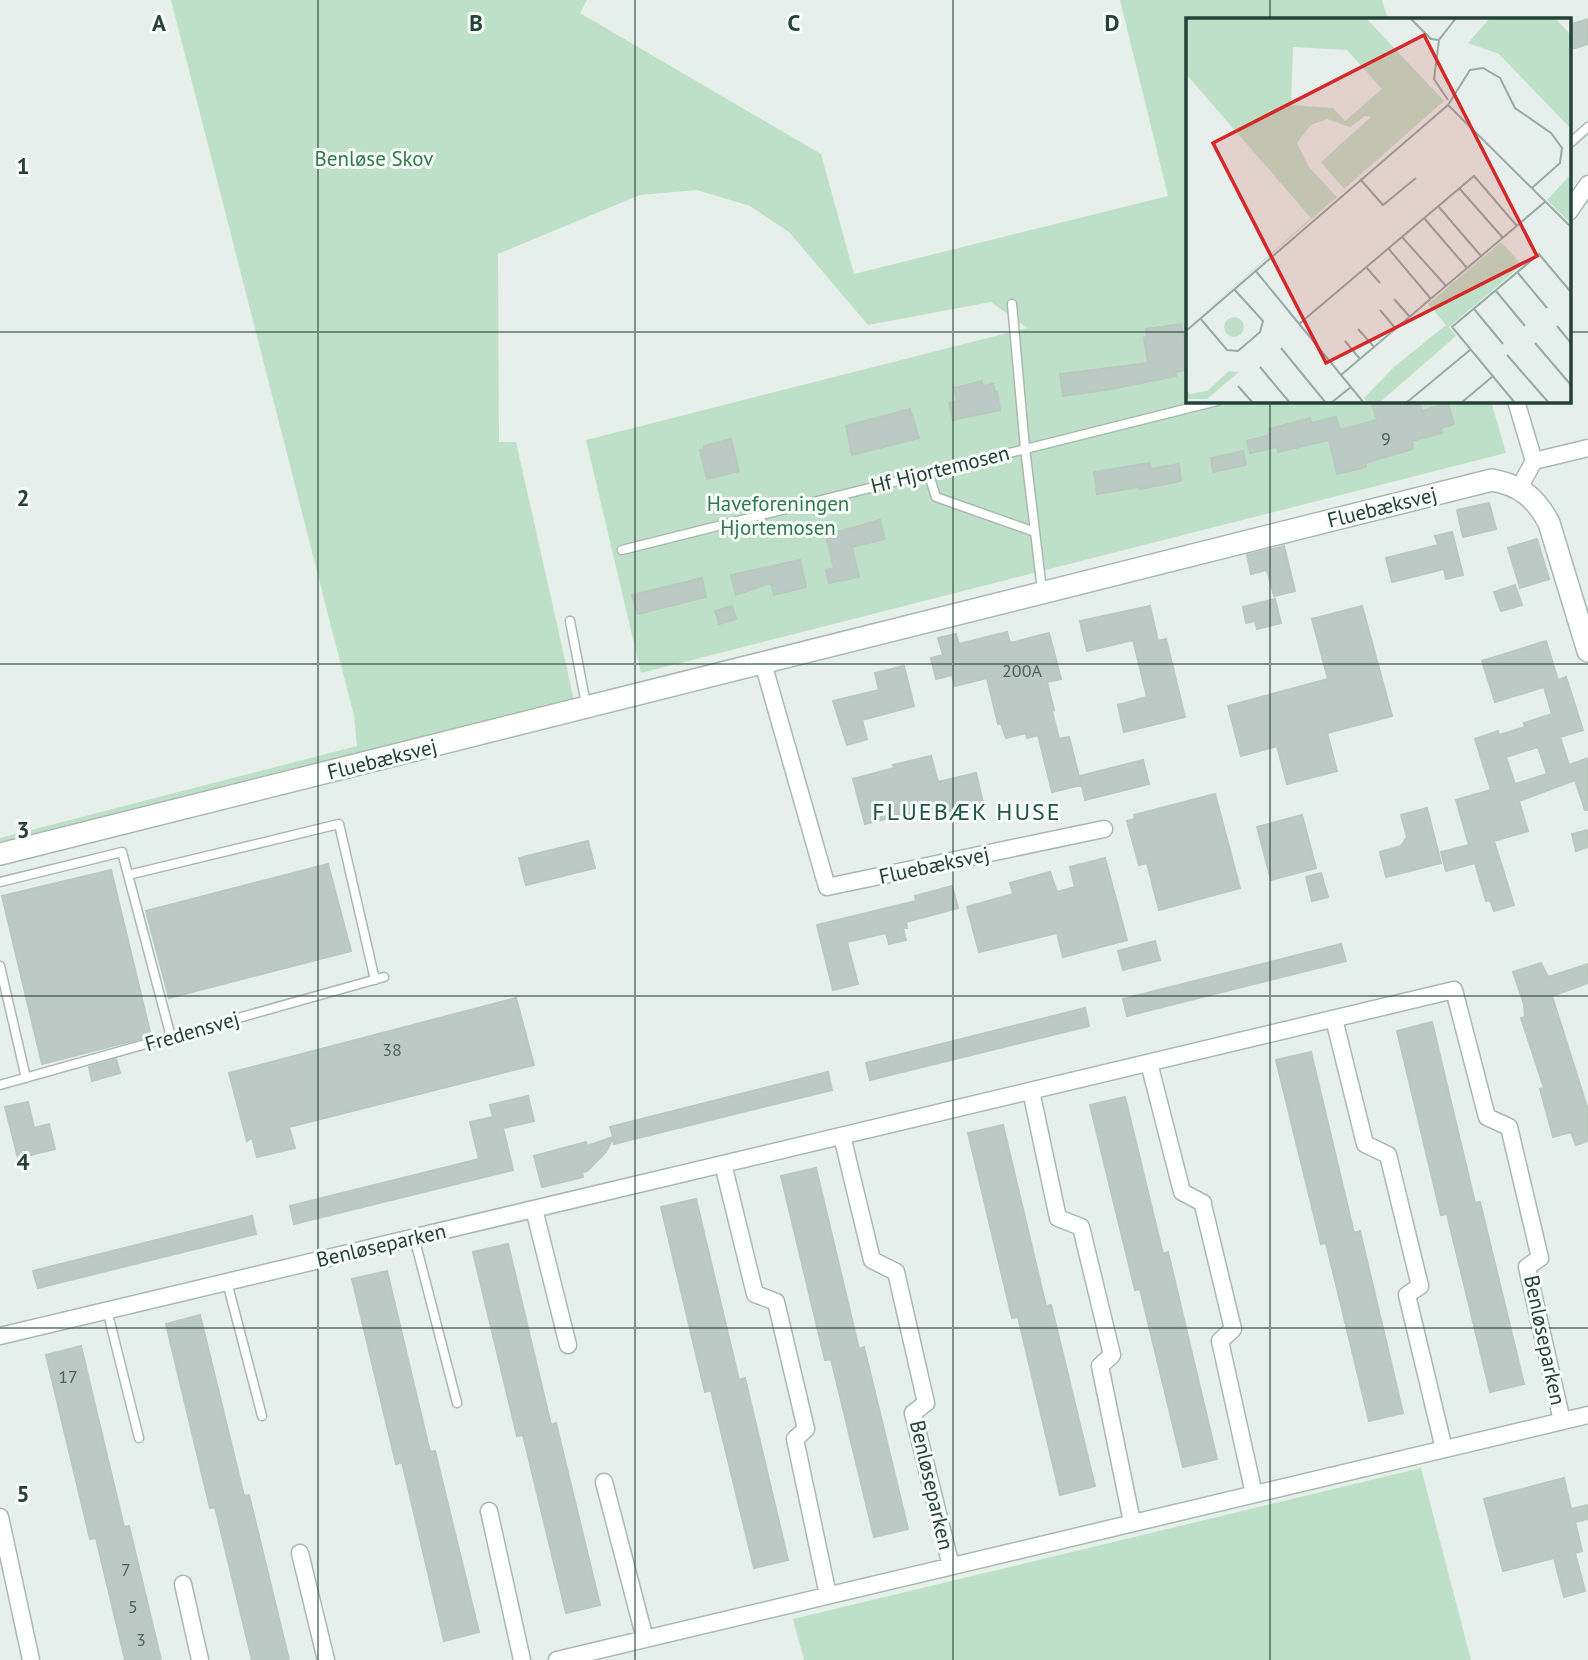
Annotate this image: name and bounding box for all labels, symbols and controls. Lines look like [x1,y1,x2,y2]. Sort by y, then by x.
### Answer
text: A [152,8,166,37]
text: B [469,8,483,37]
text: C [788,8,801,37]
text: D [1105,8,1119,37]
inset map [1186,18,1570,402]
park label: Benløse Skov [314,145,434,172]
text: 1 [16,151,30,180]
house number: 9 [1381,427,1391,450]
street label: Hf Hjortemosen [868,439,1012,499]
street label: Fluebæksvej [1324,480,1440,534]
text: 2 [16,483,30,512]
park label: Haveforeningen Hjortemosen [707,490,849,541]
house number: 200A [1002,659,1042,682]
street label: Fluebæksvej [324,732,440,786]
district label: FLUEBÆK HUSE [872,796,1062,827]
text: 3 [16,815,30,844]
street label: Fluebæksvej [876,840,992,890]
street label: Fredensvej [142,1005,242,1057]
house number: 38 [382,1038,402,1061]
text: 4 [16,1147,30,1176]
street label: Benløseparken [314,1217,448,1273]
street label: Benløseparken [1518,1273,1572,1407]
house number: 17 [58,1365,78,1388]
street label: Benløseparken [904,1418,960,1552]
text: 5 [16,1479,30,1508]
house number: 7 [121,1558,131,1581]
house number: 5 [128,1595,138,1618]
house number: 3 [136,1628,146,1651]

